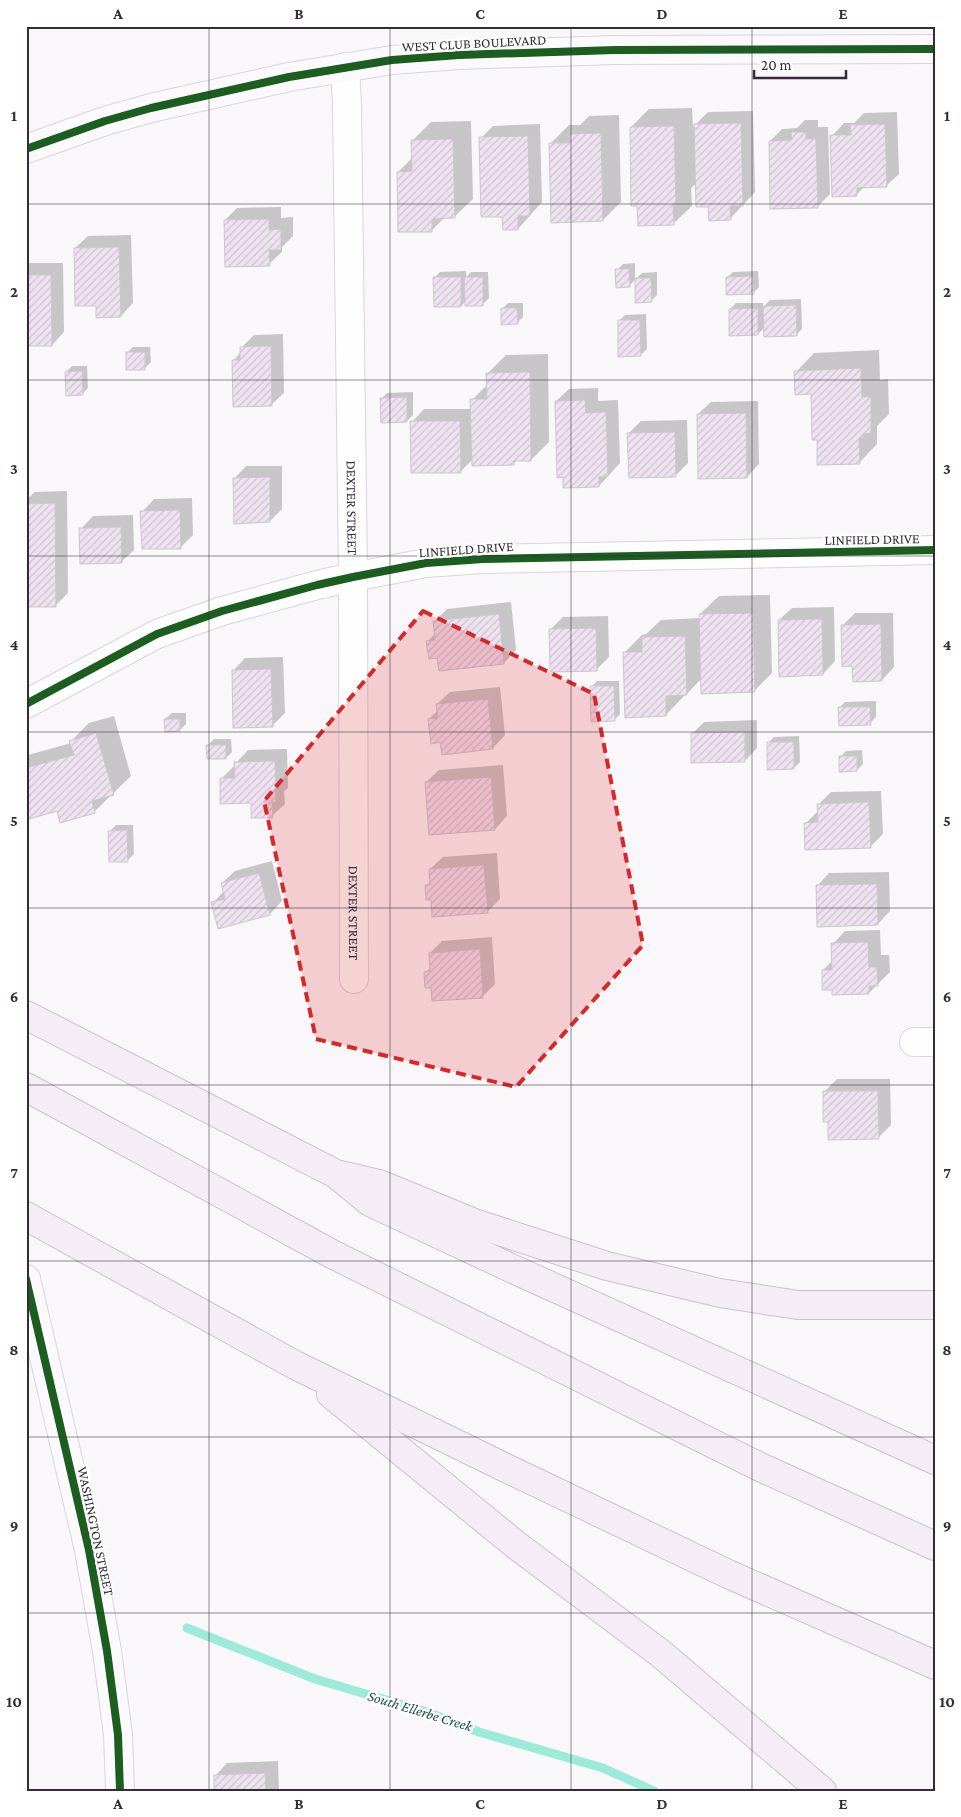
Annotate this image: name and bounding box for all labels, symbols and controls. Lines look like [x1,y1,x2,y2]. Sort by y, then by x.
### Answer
text: A [112,5,123,22]
text: B [294,5,304,22]
text: C [475,5,485,22]
text: D [656,5,668,22]
text: E [838,5,848,22]
street label: WEST CLUB BOULEVARD [401,31,547,55]
scale bar [754,48,846,80]
text: 20 m [761,57,792,73]
text: 1 [11,107,17,124]
text: 1 [944,107,950,124]
text: 2 [10,283,18,300]
text: 2 [943,283,951,300]
text: 3 [10,460,18,477]
street label: DEXTER STREET [344,460,361,556]
text: 3 [943,460,951,477]
street label: LINFIELD DRIVE [824,530,920,548]
street label: LINFIELD DRIVE [418,538,514,560]
text: 4 [10,636,19,653]
text: 4 [943,636,952,653]
text: 5 [10,812,18,829]
text: 5 [943,812,951,829]
street label: DEXTER STREET [346,865,362,961]
text: 6 [10,988,18,1005]
text: 6 [943,988,951,1005]
text: 7 [10,1164,18,1181]
text: 7 [943,1164,951,1181]
text: 8 [9,1341,19,1358]
text: 8 [942,1341,952,1358]
street label: WASHINGTON STREET [74,1465,118,1597]
text: 9 [10,1517,18,1534]
text: 9 [943,1517,951,1534]
water label: South Ellerbe Creek [366,1687,476,1735]
text: 10 [6,1693,22,1710]
text: 10 [939,1693,955,1710]
text: A [112,1795,123,1812]
text: B [294,1795,304,1812]
text: C [475,1795,485,1812]
text: D [656,1795,668,1812]
text: E [838,1795,848,1812]

